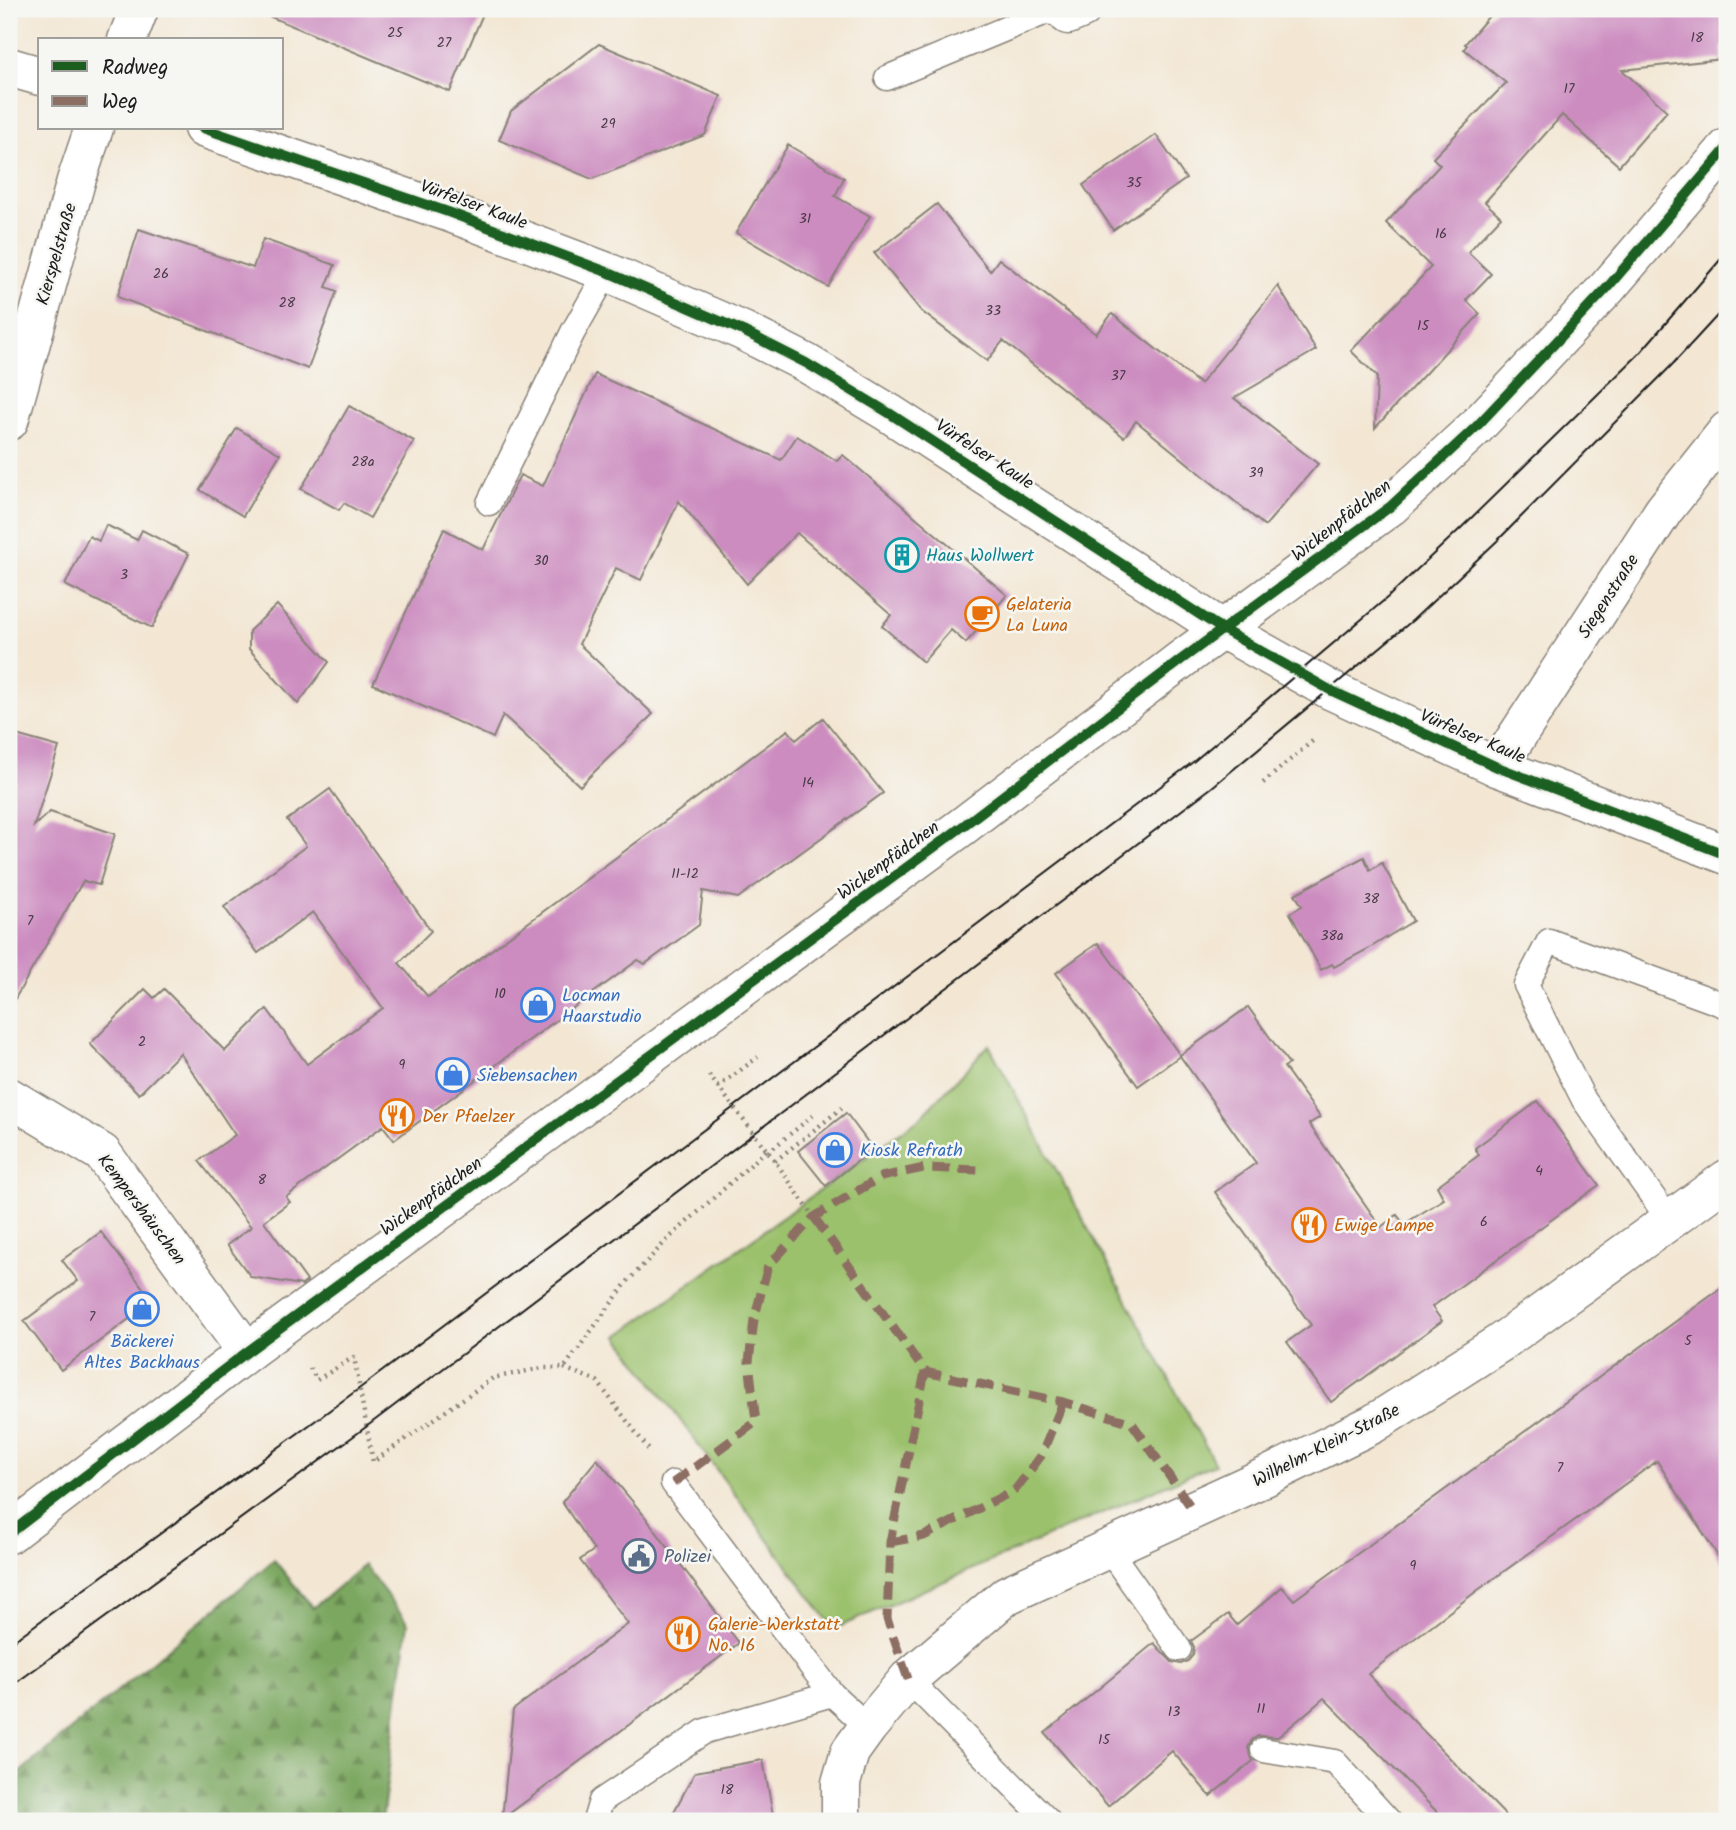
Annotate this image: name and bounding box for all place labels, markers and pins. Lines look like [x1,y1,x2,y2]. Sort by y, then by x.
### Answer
building icon: Haus Wollwert [883,536,921,574]
place label: Haus Wollwert [926,542,1035,571]
place label: Gelateria La Luna [1006,591,1072,641]
cafe icon: Gelateria La Luna [963,595,1001,633]
place label: Locman Haarstudio [562,982,642,1032]
shop icon: Locman Haarstudio [519,986,557,1024]
shop icon: Siebensachen [434,1056,472,1094]
place label: Siebensachen [477,1062,578,1091]
restaurant icon: Der Pfaelzer [378,1097,416,1135]
place label: Der Pfaelzer [422,1103,515,1132]
shop icon: Kiosk Refrath [816,1131,854,1169]
place label: Kiosk Refrath [860,1137,963,1166]
restaurant icon: Ewige Lampe [1290,1206,1328,1244]
place label: Ewige Lampe [1334,1212,1434,1241]
shop icon: Bäckerei Altes Backhaus [123,1290,161,1328]
place label: Bäckerei Altes Backhaus [84,1328,200,1378]
public building icon: Polizei [620,1537,658,1575]
place label: Polizei [664,1543,712,1572]
place label: Galerie-Werkstatt No. 16 [708,1611,841,1661]
restaurant icon: Galerie-Werkstatt No. 16 [664,1615,702,1653]

